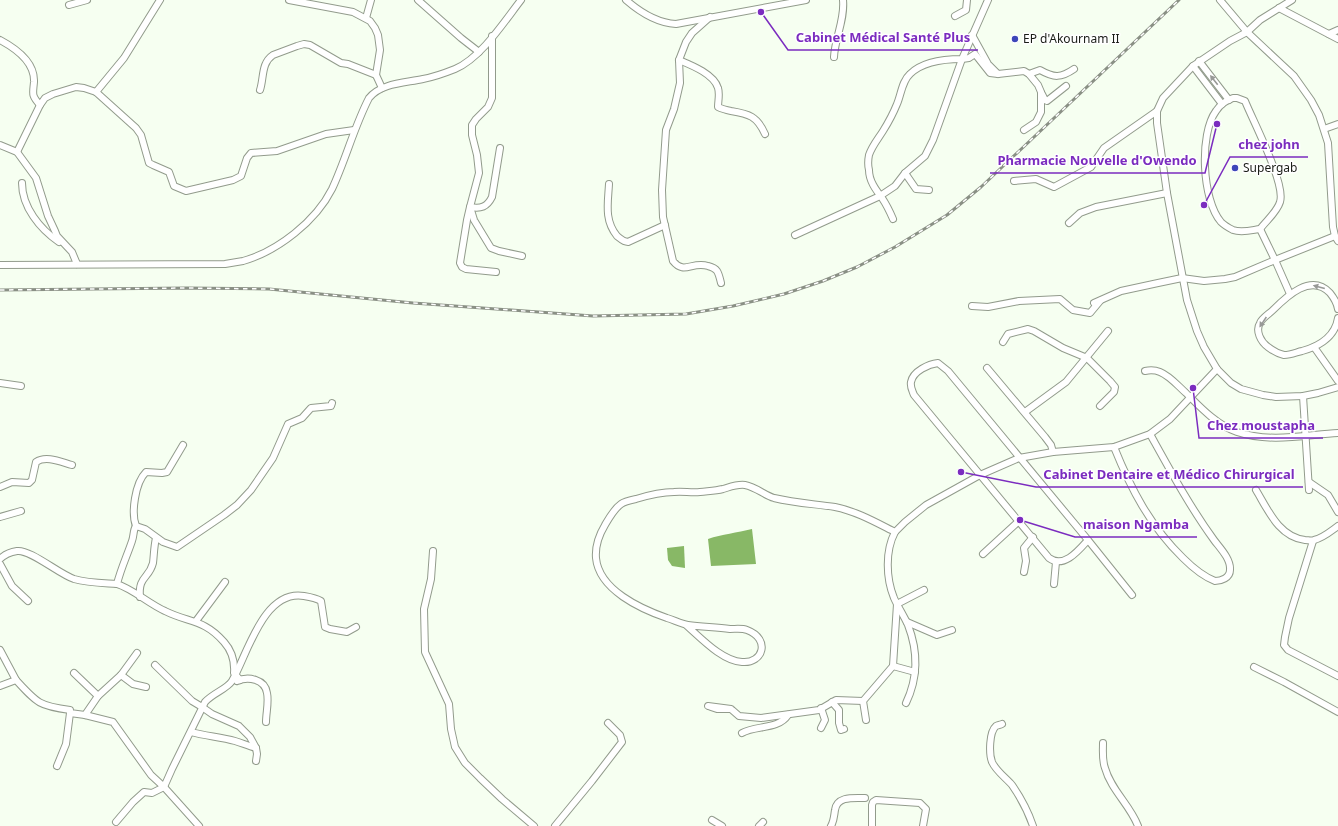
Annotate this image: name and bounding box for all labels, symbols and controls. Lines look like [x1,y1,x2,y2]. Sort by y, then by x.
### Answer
callout: Cabinet Médical Santé Plus [788,25,978,50]
text: Cabinet Médical Santé Plus [796,28,970,46]
place label: EP d'Akournam II [1023,30,1120,47]
marker: EP d'Akournam II [1010,34,1020,44]
one-way arrow [1210,75,1218,86]
callout: chez john [1230,132,1308,157]
text: chez john [1238,135,1300,153]
callout: Pharmacie Nouvelle d'Owendo [990,148,1205,173]
text: Pharmacie Nouvelle d'Owendo [997,151,1197,169]
place label: Supergab [1243,159,1297,176]
marker: Supergab [1230,163,1240,173]
one-way arrow [1312,284,1324,290]
one-way arrow [1259,316,1266,327]
callout: Chez moustapha [1199,413,1323,438]
text: Chez moustapha [1207,416,1315,434]
callout: Cabinet Dentaire et Médico Chirurgical [1036,462,1303,487]
text: Cabinet Dentaire et Médico Chirurgical [1043,465,1295,483]
callout: maison Ngamba [1075,512,1197,537]
text: maison Ngamba [1083,515,1189,533]

